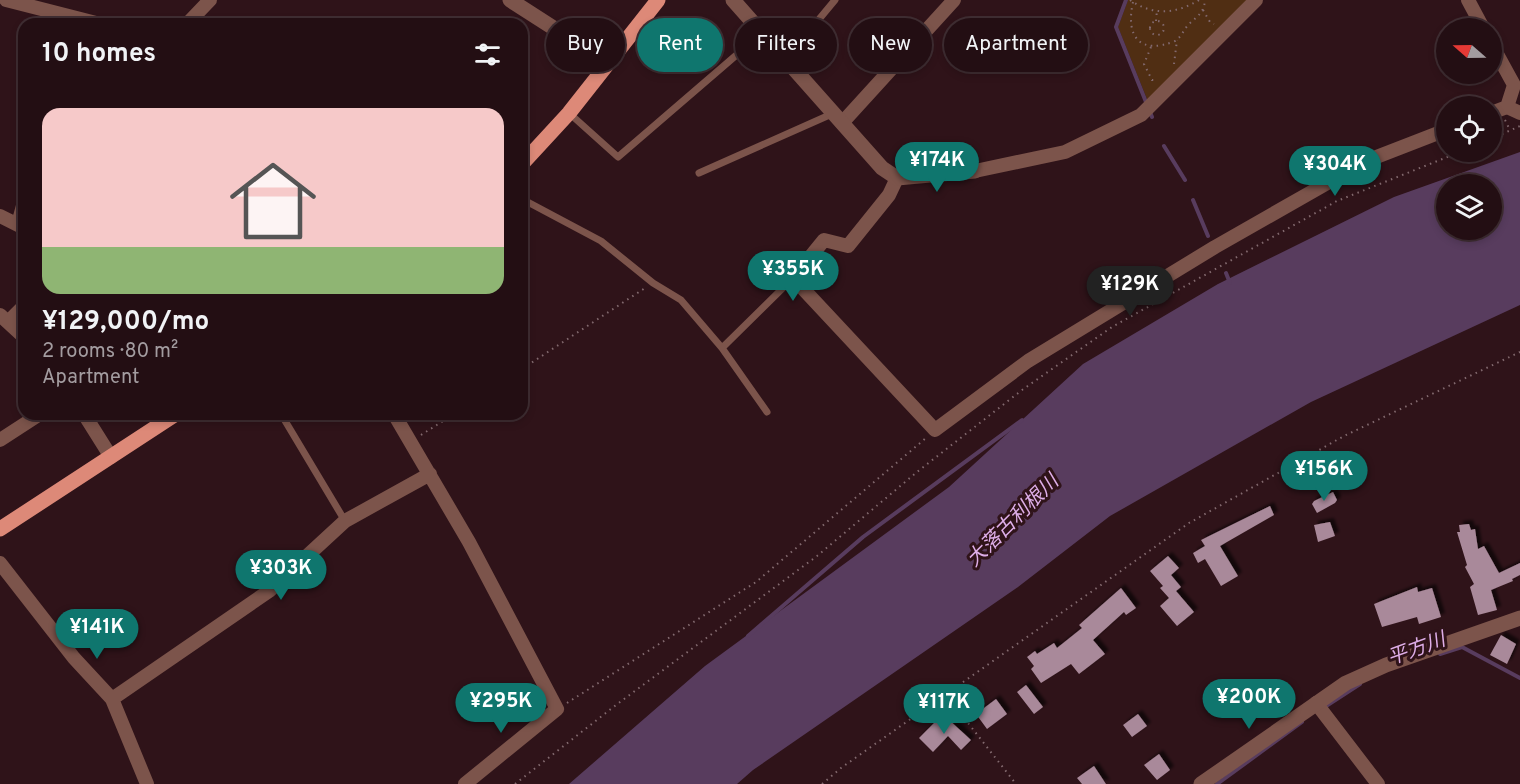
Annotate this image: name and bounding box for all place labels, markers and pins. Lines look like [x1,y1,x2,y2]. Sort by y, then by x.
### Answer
pin: ¥174K [895,142,979,193]
pin: ¥304K [1293,146,1377,197]
pin: ¥355K [751,251,835,302]
pin: ¥129K [1088,266,1172,317]
pin: ¥156K [1282,451,1366,502]
pin: ¥303K [239,550,323,601]
pin: ¥141K [55,609,139,660]
pin: ¥200K [1207,679,1291,730]
pin: ¥295K [459,683,543,734]
pin: ¥117K [902,684,986,735]

